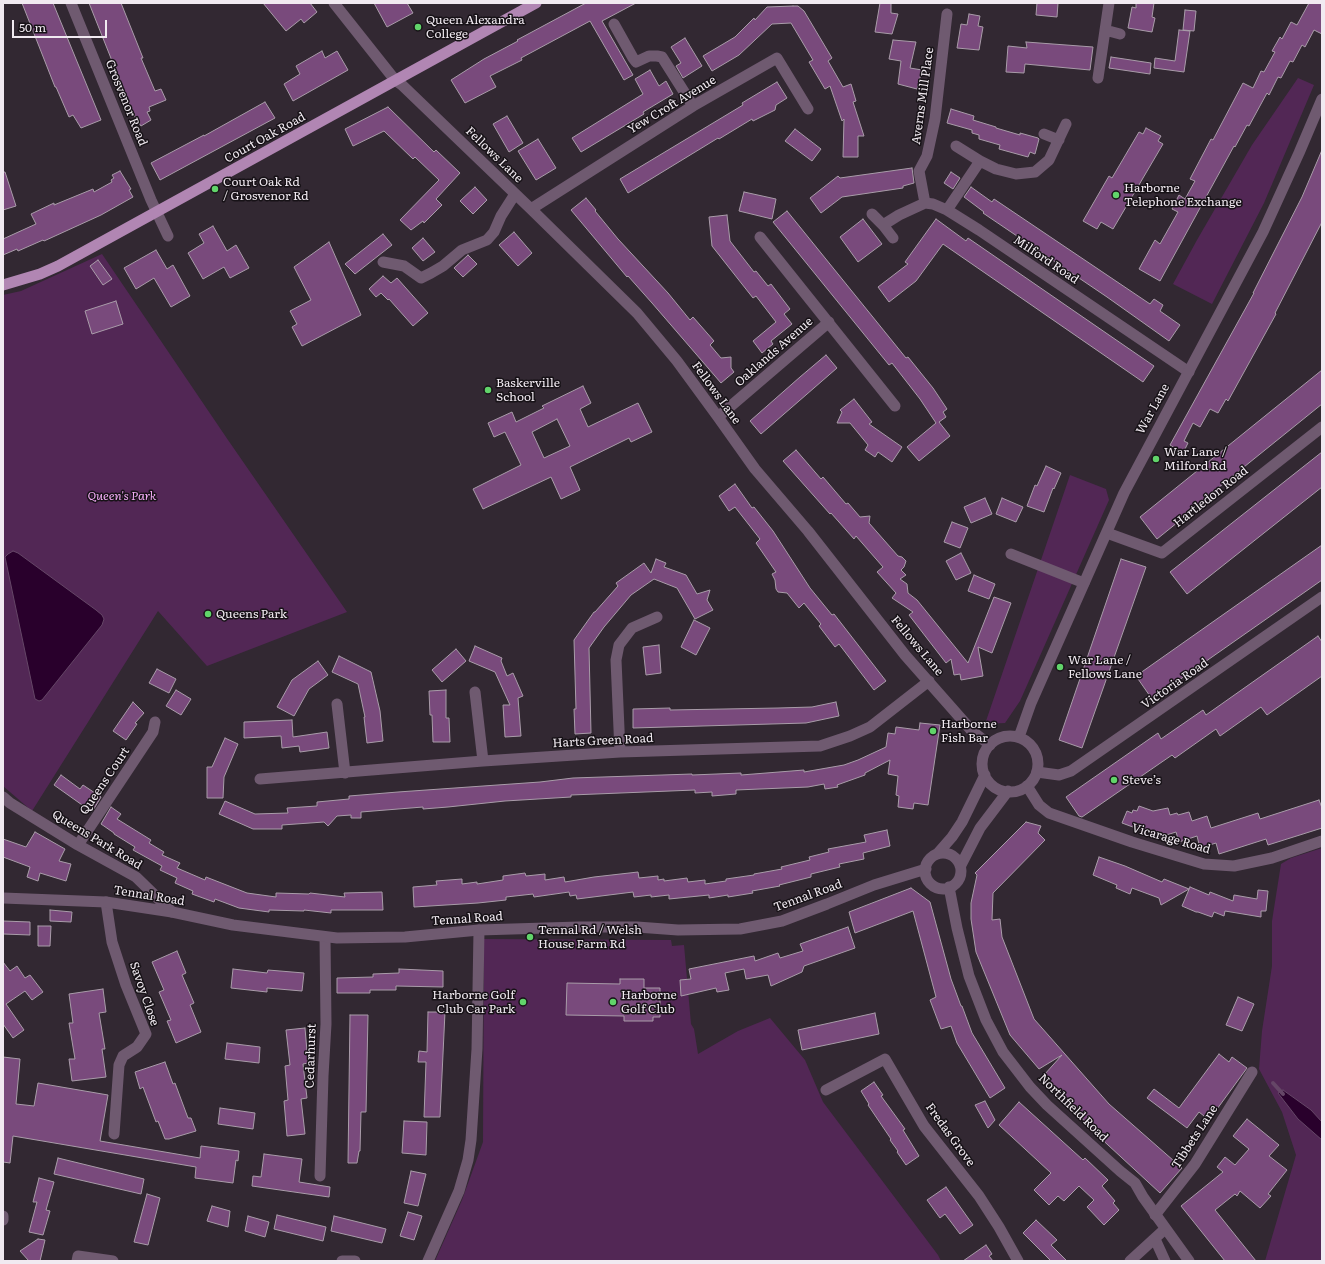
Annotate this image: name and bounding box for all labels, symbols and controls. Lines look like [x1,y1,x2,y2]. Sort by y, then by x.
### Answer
scale bar [14,12,109,38]
place label: Queen Alexandra College [426,13,525,41]
text: 50 m [19,18,46,36]
marker: Queen Alexandra College [413,22,423,32]
street label: Averns Mill Place [909,46,937,146]
street label: Grosvenor Road [102,58,150,148]
street label: Yew Croft Avenue [625,73,719,137]
street label: Court Oak Road [222,110,308,166]
street label: Fellows Lane [462,124,526,186]
place label: Court Oak Rd / Grosvenor Rd [223,175,309,203]
place label: Harborne Telephone Exchange [1124,181,1242,209]
marker: Court Oak Rd / Grosvenor Rd [210,184,220,194]
marker: Harborne Telephone Exchange [1111,190,1121,200]
street label: Milford Road [1011,233,1081,287]
street label: Oaklands Avenue [732,314,816,390]
street label: Fellows Lane [688,359,744,427]
place label: Baskerville School [496,376,560,404]
street label: War Lane [1133,381,1173,437]
marker: Baskerville School [483,385,493,395]
place label: War Lane / Milford Rd [1164,445,1227,473]
marker: War Lane / Milford Rd [1151,454,1161,464]
street label: Hartledon Road [1171,463,1251,531]
park label: Queen's Park [88,489,156,503]
place label: Queens Park [216,607,287,621]
marker: Queens Park [203,609,213,619]
street label: Fellows Lane [888,613,946,679]
place label: War Lane / Fellows Lane [1068,653,1142,681]
street label: Victoria Road [1139,656,1211,712]
marker: War Lane / Fellows Lane [1055,662,1065,672]
place label: Harborne Fish Bar [941,717,997,745]
marker: Harborne Fish Bar [928,726,938,736]
street label: Harts Green Road [552,731,654,751]
street label: Queens Court [77,745,133,817]
place label: Steve’s [1122,773,1161,787]
marker: Steve’s [1109,775,1119,785]
street label: Queens Park Road [49,807,145,873]
street label: Vicarage Road [1130,821,1212,857]
street label: Tennal Road [772,877,844,915]
street label: Tennal Road [112,883,186,909]
street label: Tennal Road [431,909,503,929]
place label: Tennal Rd / Welsh House Farm Rd [538,923,642,951]
marker: Tennal Rd / Welsh House Farm Rd [525,932,535,942]
street label: Savoy Close [126,960,162,1028]
place label: Harborne Golf Club Car Park [432,988,515,1016]
place label: Harborne Golf Club [621,988,677,1016]
marker: Harborne Golf Club Car Park [518,997,528,1007]
marker: Harborne Golf Club [608,997,618,1007]
street label: Cedarhurst [303,1023,319,1089]
street label: Northfield Road [1035,1071,1111,1145]
street label: Fredas Grove [922,1100,978,1170]
street label: Tibbets Lane [1169,1102,1221,1172]

